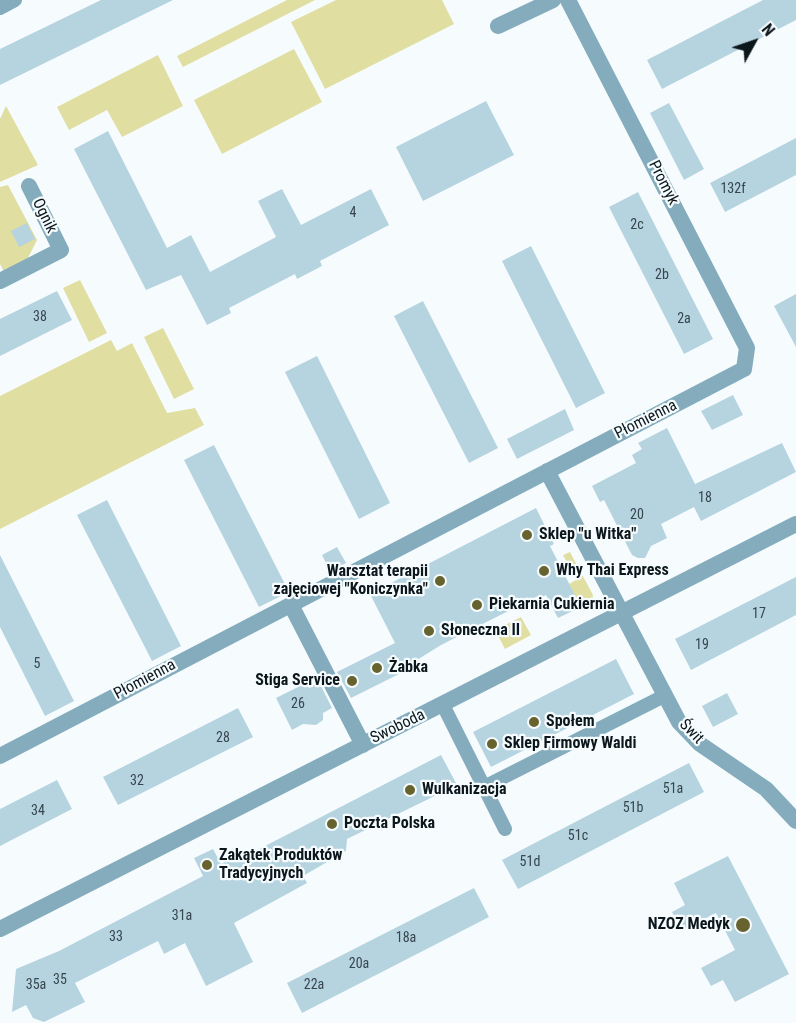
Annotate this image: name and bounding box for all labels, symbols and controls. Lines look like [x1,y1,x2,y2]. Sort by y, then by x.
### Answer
north arrow [724,12,784,72]
text: N [758,20,779,40]
street label: Promyk [644,157,682,209]
house number: 132f [720,181,746,197]
street label: Ognik [27,196,61,236]
house number: 4 [350,205,356,221]
house number: 2c [630,217,644,233]
house number: 2b [655,267,669,283]
house number: 38 [33,309,47,325]
house number: 2a [677,311,691,327]
street label: Płomienna [612,396,680,444]
house number: 18 [698,490,712,506]
house number: 20 [630,507,644,523]
place label: Sklep "u Witka" [539,525,636,545]
marker: Sklep "u Witka" [520,528,534,542]
place label: Why Thai Express [556,561,669,581]
place label: Warsztat terapii zajęciowej "Koniczynka" [273,562,428,600]
marker: Why Thai Express [537,564,551,578]
marker: Warsztat terapii zajęciowej "Koniczynka" [433,574,447,588]
place label: Piekarnia Cukiernia [489,595,614,615]
marker: Piekarnia Cukiernia [470,598,484,612]
house number: 17 [752,606,766,622]
place label: Słoneczna II [441,621,520,641]
marker: Słoneczna II [422,624,436,638]
house number: 19 [695,637,709,653]
house number: 5 [34,656,40,672]
street label: Płomienna [111,656,179,704]
place label: Żabka [389,658,428,678]
marker: Żabka [370,661,384,675]
place label: Stiga Service [255,671,340,691]
marker: Stiga Service [345,674,359,688]
house number: 26 [291,696,305,712]
street label: Swoboda [368,706,428,748]
place label: Społem [546,712,595,732]
marker: Społem [527,715,541,729]
street label: Świt [675,716,707,748]
house number: 28 [216,730,230,746]
place label: Sklep Firmowy Waldi [504,734,637,754]
marker: Sklep Firmowy Waldi [485,737,499,751]
house number: 32 [130,773,144,789]
place label: Wulkanizacja [422,780,506,800]
house number: 51a [663,781,683,797]
marker: Wulkanizacja [403,783,417,797]
house number: 51b [623,800,643,816]
house number: 34 [31,803,45,819]
place label: Poczta Polska [344,814,435,834]
marker: Poczta Polska [325,817,339,831]
house number: 51c [568,828,588,844]
place label: Zakątek Produktów Tradycyjnych [219,846,342,884]
house number: 51d [520,854,540,870]
marker: Zakątek Produktów Tradycyjnych [200,858,214,872]
house number: 31a [172,908,192,924]
place label: NZOZ Medyk [648,915,730,935]
marker: NZOZ Medyk [734,916,752,934]
house number: 33 [109,929,123,945]
house number: 18a [396,930,416,946]
house number: 20a [349,956,369,972]
house number: 35 [53,972,67,988]
house number: 35a [26,977,46,993]
house number: 22a [304,977,324,993]

